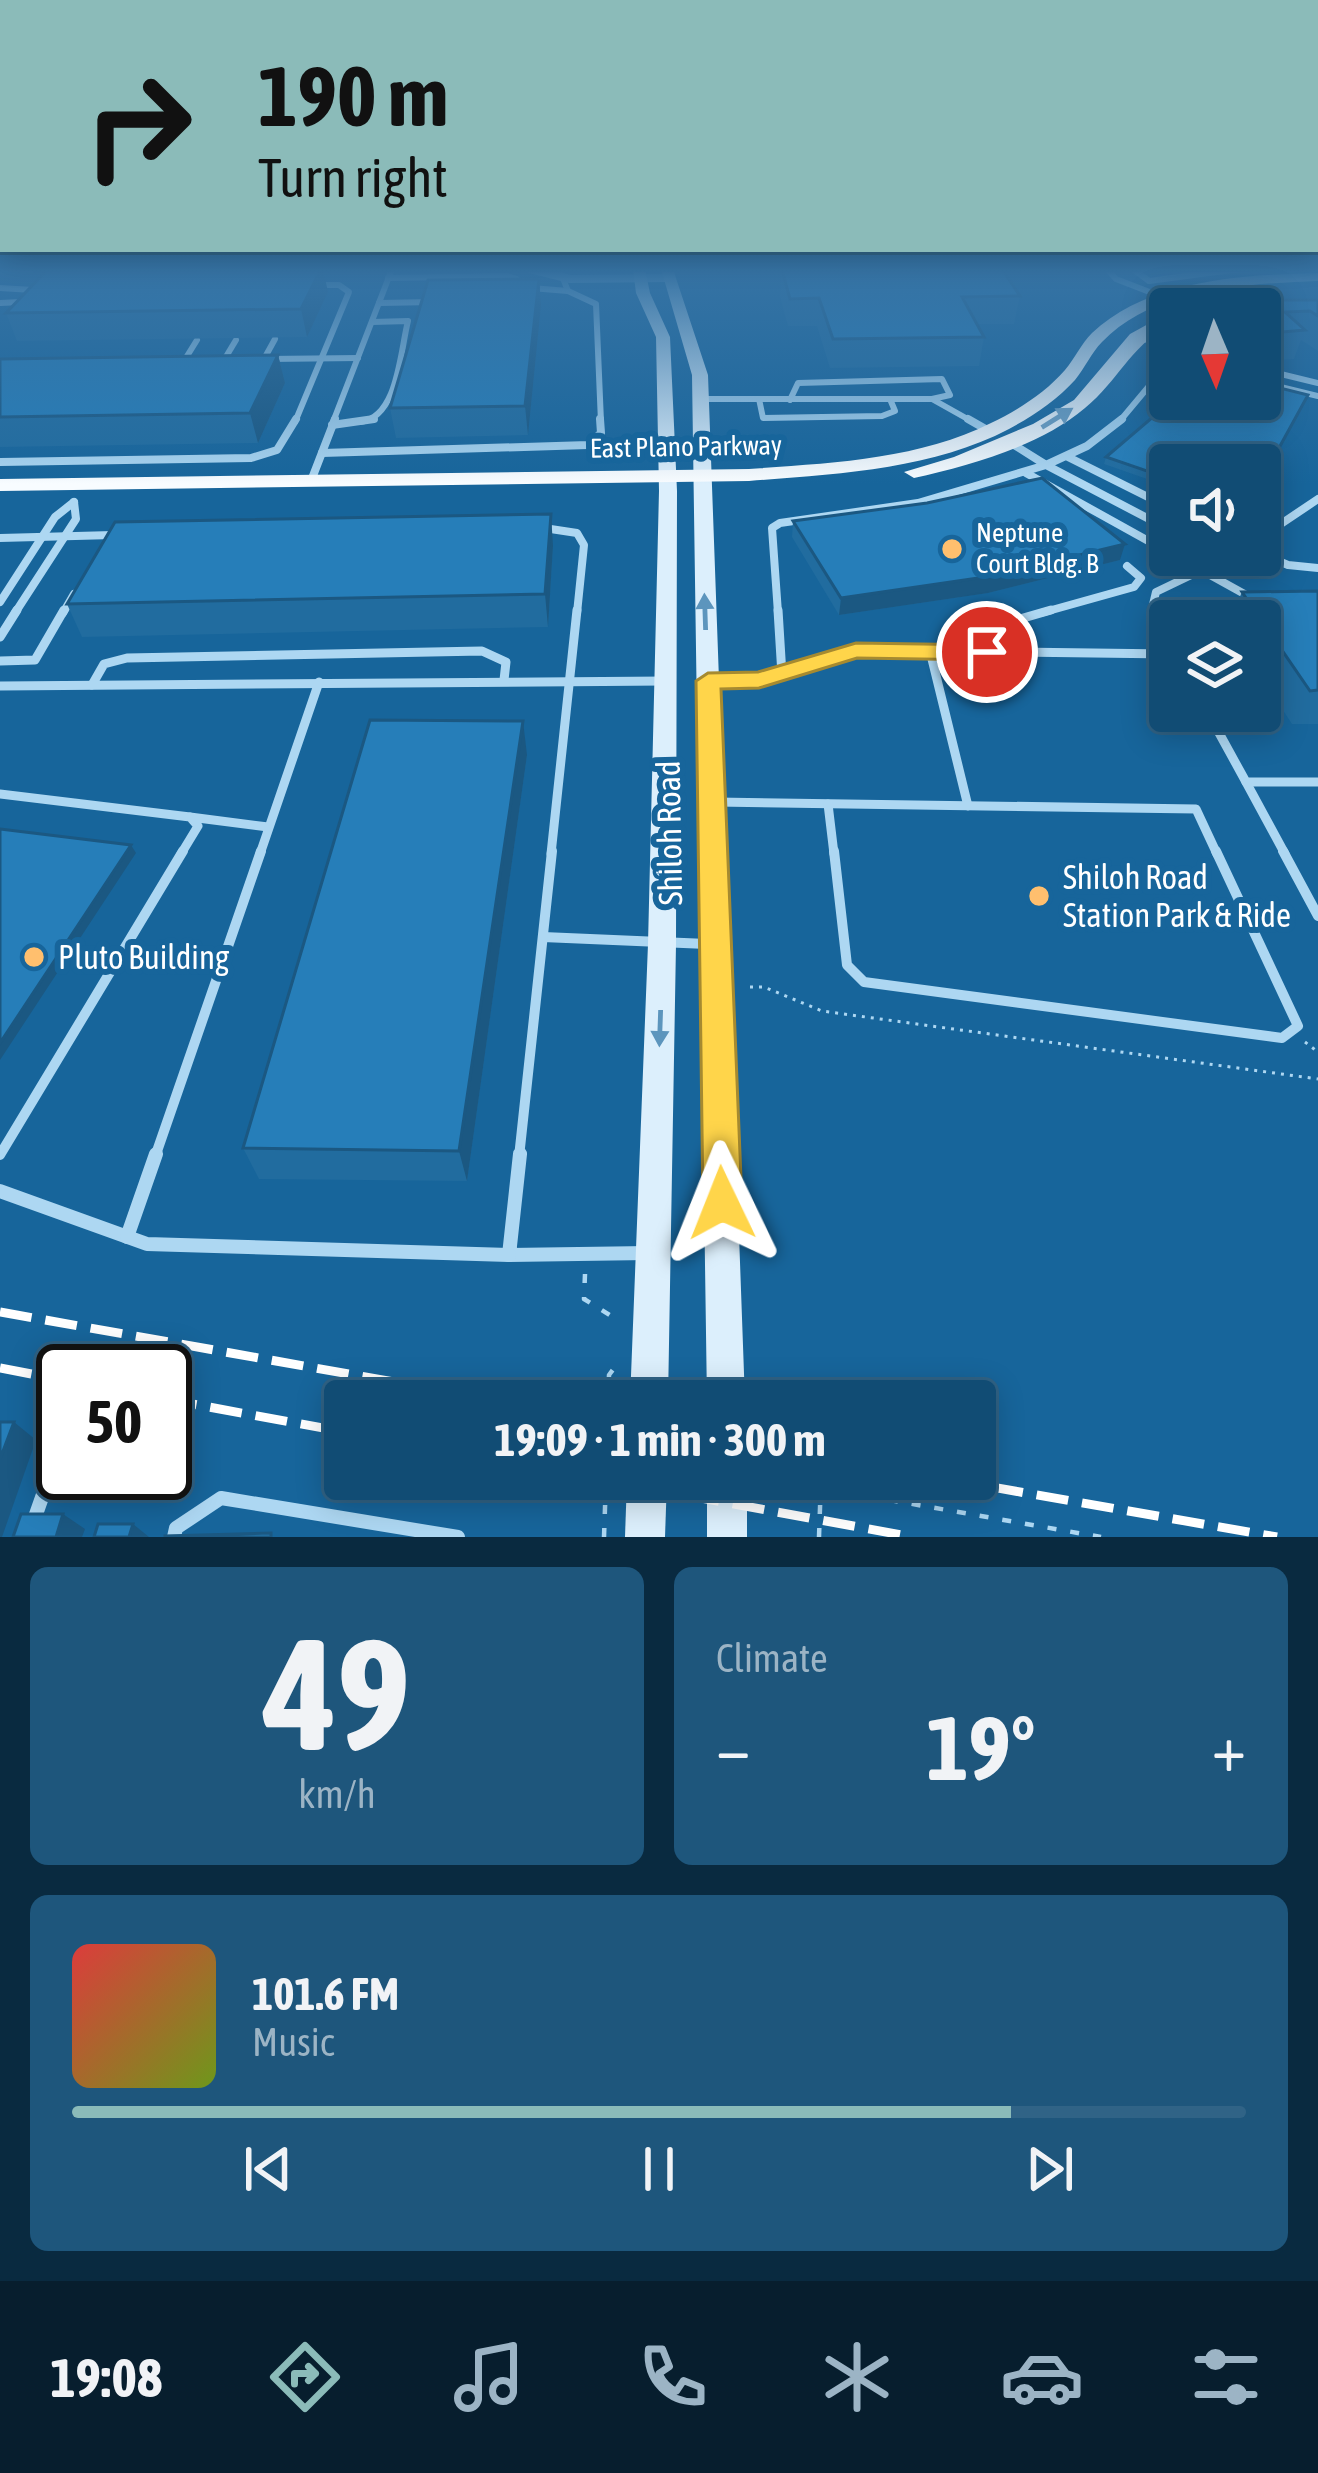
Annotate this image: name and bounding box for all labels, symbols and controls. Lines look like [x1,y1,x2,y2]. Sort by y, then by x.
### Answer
icon: right [60,48,216,204]
text: 190 m [258,48,448,144]
text: Turn right [258,147,448,208]
north arrow [1149,288,1281,420]
map controls [1149,288,1281,732]
one-way arrow [1040,408,1074,429]
street label: East Plano Parkway [590,429,782,464]
button: sound [1149,444,1281,576]
place label: Neptune Court Bldg. B [976,517,1099,579]
marker: Neptune Court Bldg. B [939,536,965,562]
one-way arrow [696,592,715,630]
button: layers [1149,600,1281,732]
pin [936,601,1038,703]
icon: arrive [954,619,1020,685]
street label: Shiloh Road [649,760,689,906]
place label: Shiloh Road Station Park & Ride [1063,858,1291,934]
marker: Shiloh Road Station Park & Ride [1026,883,1052,909]
place label: Pluto Building [58,938,230,976]
marker: Pluto Building [21,944,47,970]
one-way arrow [650,1010,669,1048]
position arrow [659,1140,785,1266]
speed limit sign: 50 [36,1344,192,1500]
text: 19:09 · 1 min · 300 m [494,1414,826,1466]
text: 49 [264,1604,410,1783]
text: Climate [716,1636,828,1680]
text: 19° [926,1696,1036,1799]
text: − [716,1709,750,1785]
text: + [1212,1709,1246,1785]
text: km/h [298,1772,376,1816]
text: 101.6 FM [252,1968,399,2020]
text: Music [252,2020,334,2064]
icon: previous [235,2136,301,2202]
icon: pause [626,2136,692,2202]
icon: next [1017,2136,1083,2202]
icon: directions [263,2335,347,2419]
icon: music [447,2335,531,2419]
icon: phone [631,2335,715,2419]
icon: climate [815,2335,899,2419]
icon: car [1000,2335,1084,2419]
icon: filters [1184,2335,1268,2419]
text: 19:08 [50,2347,162,2408]

